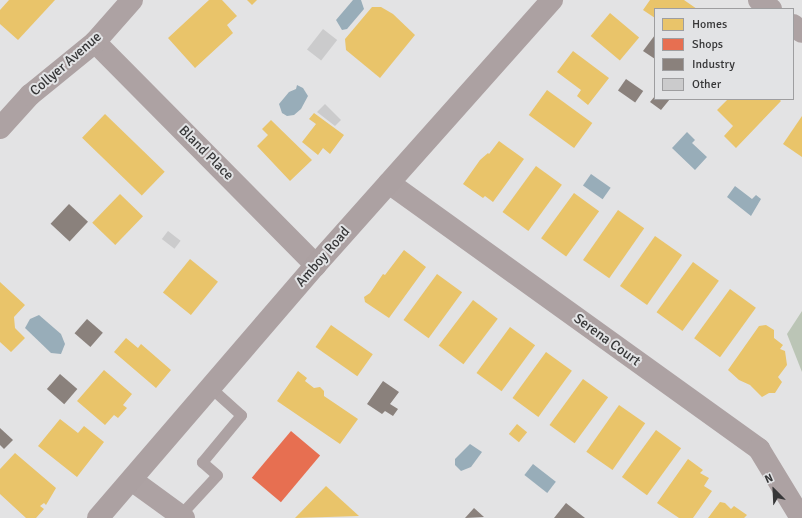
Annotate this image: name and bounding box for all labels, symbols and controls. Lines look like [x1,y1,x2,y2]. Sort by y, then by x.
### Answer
legend [654,8,794,100]
text: Homes [692,17,727,32]
street label: Collyer Avenue [27,28,105,100]
text: Shops [692,37,723,52]
text: Industry [692,57,735,72]
text: Other [692,77,721,92]
street label: Bland Place [175,122,237,184]
street label: Amboy Road [292,224,354,290]
street label: Serena Court [570,310,644,370]
north arrow [754,470,794,510]
text: N [763,471,775,486]

